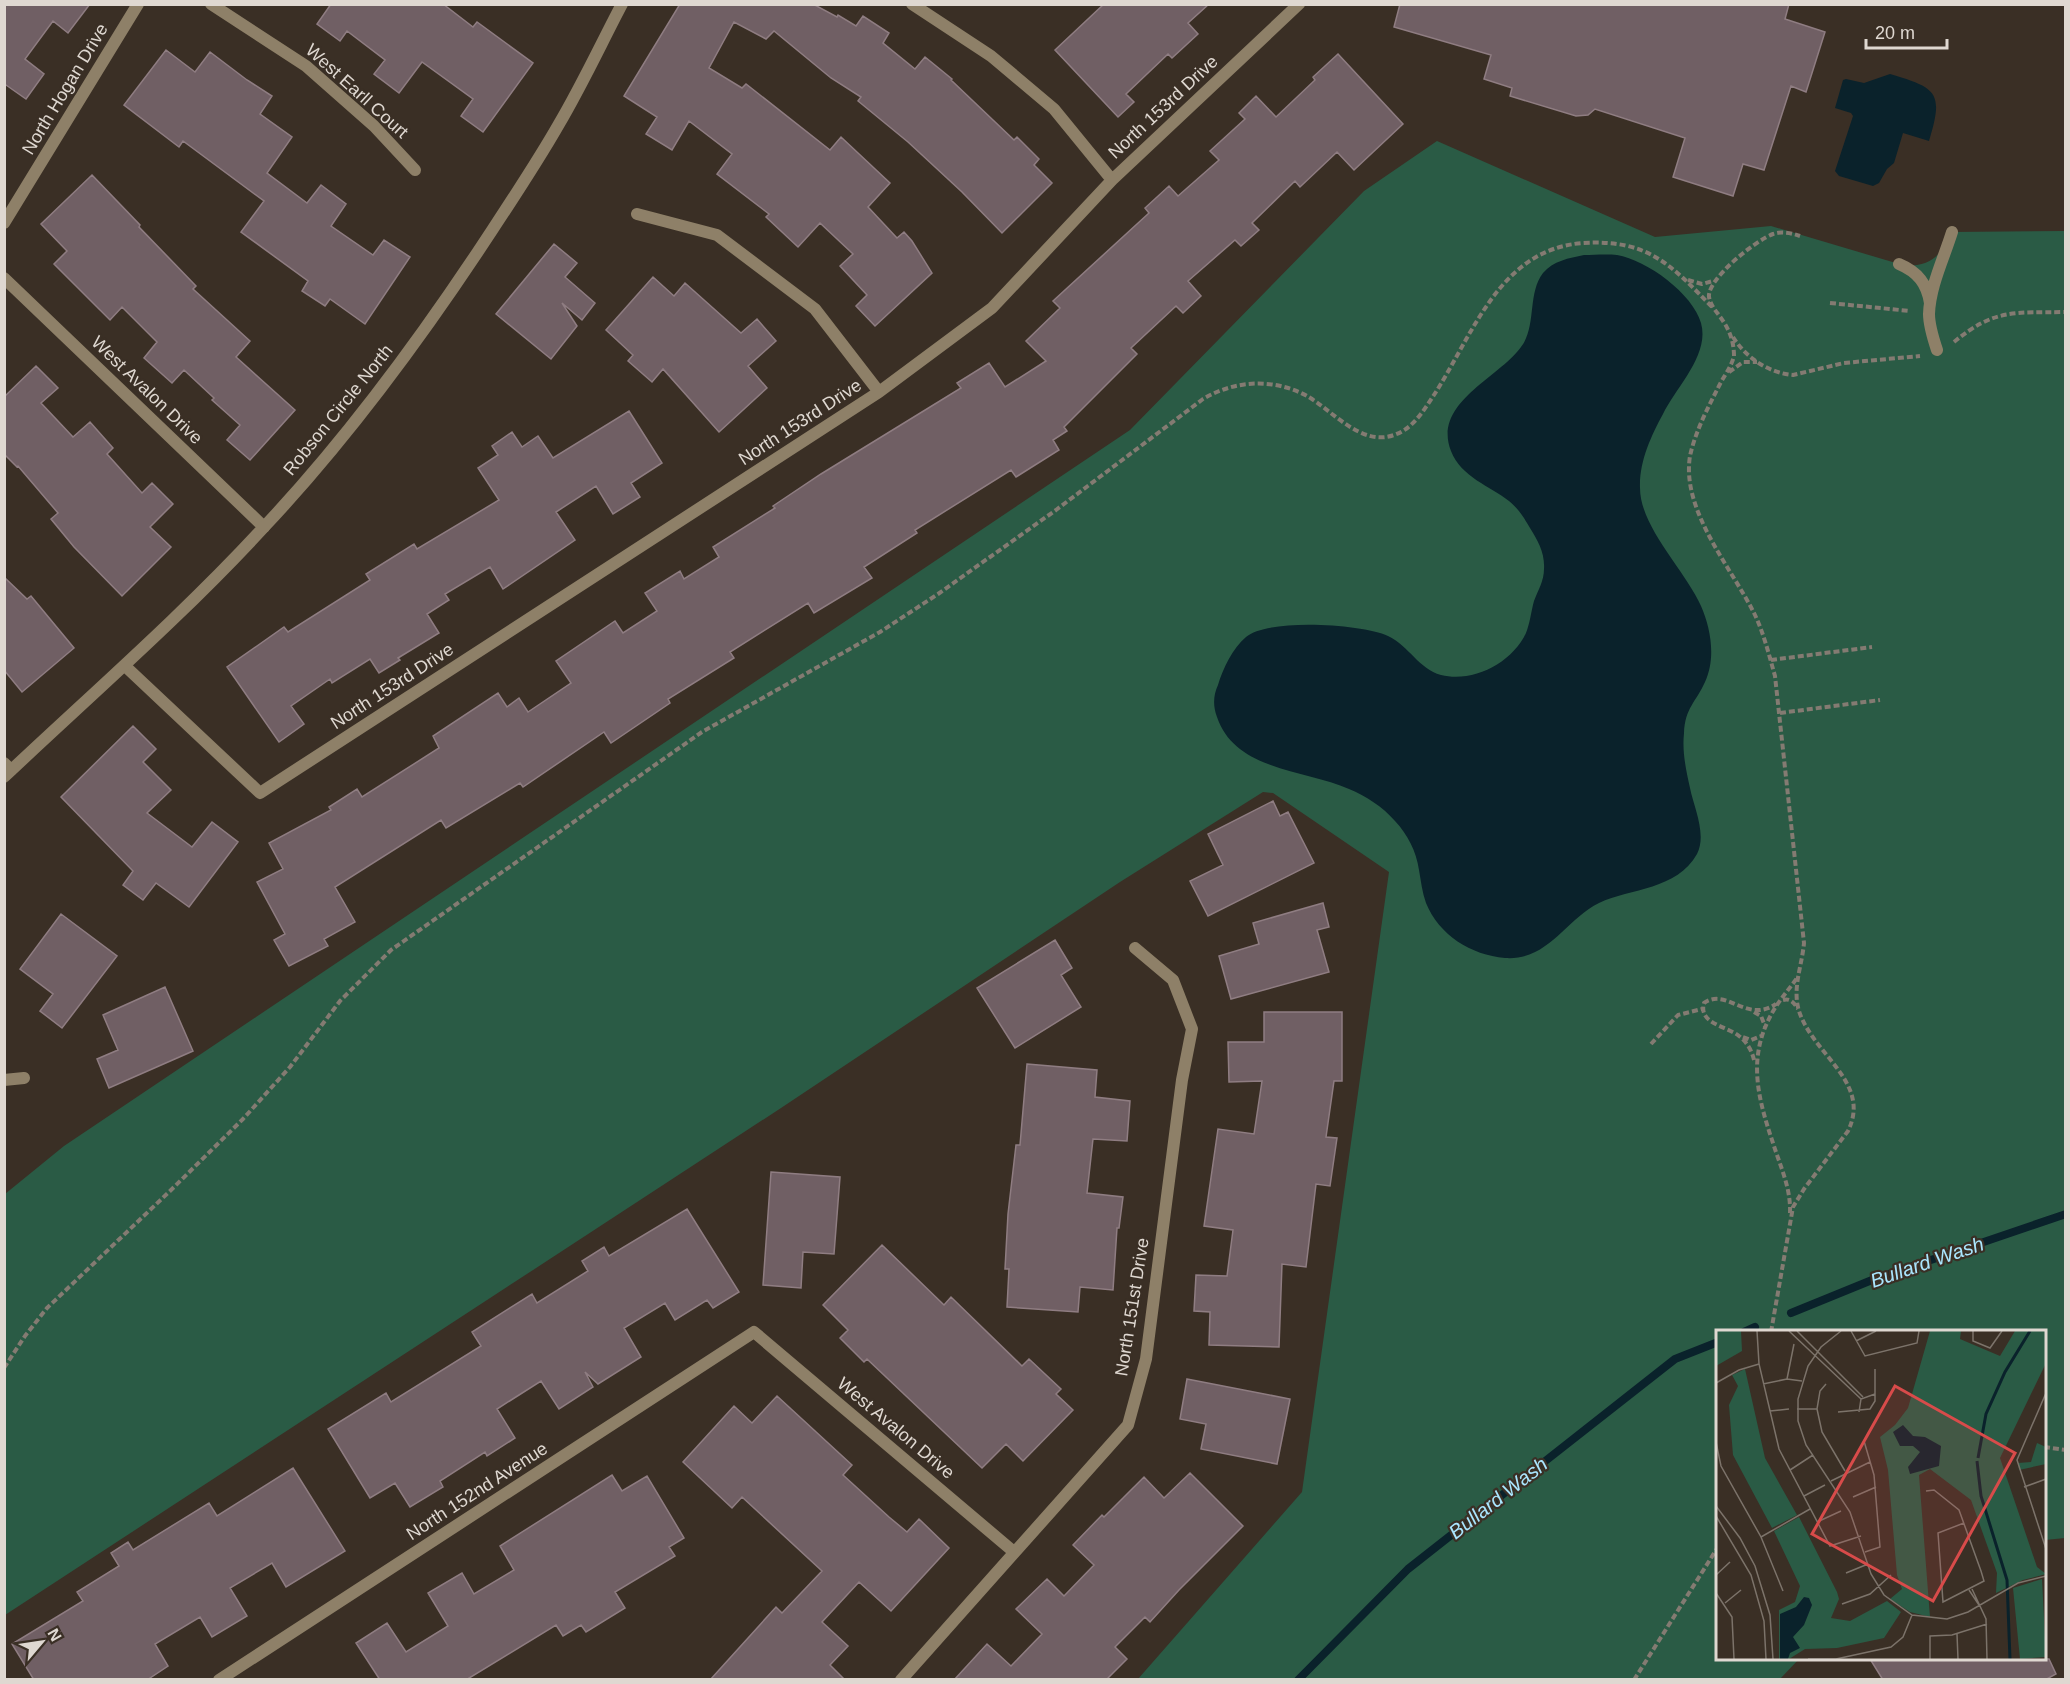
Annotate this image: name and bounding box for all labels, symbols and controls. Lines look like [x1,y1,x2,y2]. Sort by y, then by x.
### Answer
scale bar [1866,12,1947,50]
street label: North Hogan Drive [18,20,112,158]
text: 20 m [1875,23,1915,43]
street label: West Earll Court [302,40,412,142]
street label: North 153rd Drive [1104,51,1222,163]
street label: West Avalon Drive [87,332,207,448]
street label: Robson Circle North [279,341,397,479]
street label: North 153rd Drive [735,375,865,469]
street label: North 153rd Drive [327,639,457,733]
water label: Bullard Wash [1867,1232,1987,1292]
street label: North 151st Drive [1111,1236,1153,1378]
inset map [1716,1330,2046,1660]
street label: West Avalon Drive [833,1373,959,1483]
street label: North 152nd Avenue [403,1438,551,1544]
water label: Bullard Wash [1445,1453,1551,1543]
north arrow [12,1612,72,1672]
text: N [44,1626,65,1644]

